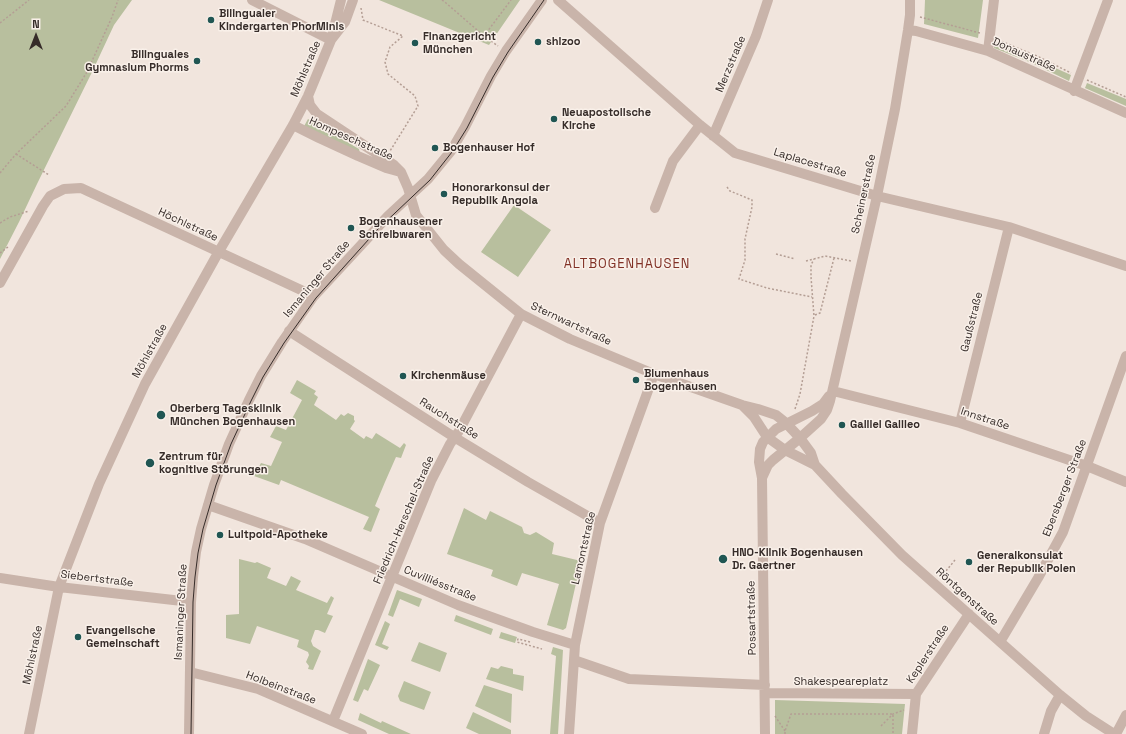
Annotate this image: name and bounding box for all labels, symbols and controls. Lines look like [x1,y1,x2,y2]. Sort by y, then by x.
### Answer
place label: Bilingualer Kindergarten PhorMinis [219,7,344,33]
marker: Bilingualer Kindergarten PhorMinis [206,15,216,25]
north arrow [16,16,56,56]
text: N [32,17,40,31]
place label: Finanzgericht München [423,30,496,56]
street label: Merzstraße [713,34,749,94]
place label: shizoo [546,35,581,49]
street label: Donaustraße [990,35,1058,75]
marker: shizoo [533,37,543,47]
marker: Finanzgericht München [410,38,420,48]
street label: Möhlstraße [288,39,324,99]
place label: Bilinguales Gymnasium Phorms [85,48,189,74]
marker: Bilinguales Gymnasium Phorms [192,56,202,66]
place label: Neuapostolische Kirche [562,106,651,132]
marker: Neuapostolische Kirche [549,114,559,124]
street label: Hompeschstraße [307,115,395,163]
place label: Bogenhauser Hof [443,141,535,155]
marker: Bogenhauser Hof [430,143,440,153]
street label: Laplacestraße [772,146,848,180]
street label: Scheinerstraße [849,153,879,235]
place label: Honorarkonsul der Republik Angola [452,181,550,207]
marker: Honorarkonsul der Republik Angola [439,189,449,199]
street label: Höchlstraße [156,205,220,245]
place label: Bogenhausener Schreibwaren [359,215,443,241]
marker: Bogenhausener Schreibwaren [346,223,356,233]
street label: Ismaninger Straße [281,238,353,320]
district label: ALTBOGENHAUSEN [564,256,690,272]
street label: Gaußstraße [958,291,986,353]
street label: Sternwartstraße [528,299,614,349]
street label: Möhlstraße [130,321,170,381]
place label: Blumenhaus Bogenhausen [644,367,717,393]
place label: Kirchenmäuse [411,369,486,383]
marker: Kirchenmäuse [398,371,408,381]
marker: Blumenhaus Bogenhausen [631,375,641,385]
street label: Rauchstraße [417,395,481,443]
place label: Oberberg Tagesklinik München Bogenhausen [170,402,295,428]
street label: Innstraße [959,405,1011,433]
marker: Oberberg Tagesklinik München Bogenhausen [155,409,167,421]
place label: Galilei Galileo [850,418,920,432]
marker: Galilei Galileo [837,420,847,430]
street label: Ebersberger Straße [1040,437,1090,539]
place label: Zentrum für kognitive Störungen [159,450,268,476]
street label: Friedrich-Herschel-Straße [371,454,437,586]
marker: Zentrum für kognitive Störungen [144,457,156,469]
street label: Lamontstraße [569,510,599,586]
place label: Luitpold-Apotheke [228,528,328,542]
marker: Luitpold-Apotheke [215,530,225,540]
place label: HNO-Klinik Bogenhausen Dr. Gaertner [732,546,863,572]
place label: Generalkonsulat der Republik Polen [977,549,1076,575]
marker: HNO-Klinik Bogenhausen Dr. Gaertner [717,553,729,565]
marker: Generalkonsulat der Republik Polen [964,557,974,567]
street label: Ismaninger Straße [172,563,190,661]
street label: Cuvilliésstraße [402,563,478,605]
street label: Röntgenstraße [933,565,1001,629]
street label: Siebertstraße [60,568,134,590]
street label: Possartstraße [745,581,759,655]
street label: Keplerstraße [904,622,952,686]
street label: Möhlstraße [20,624,46,686]
place label: Evangelische Gemeinschaft [86,624,160,650]
marker: Evangelische Gemeinschaft [73,632,83,642]
street label: Holbeinstraße [244,669,318,707]
street label: Shakespeareplatz [794,675,888,689]

